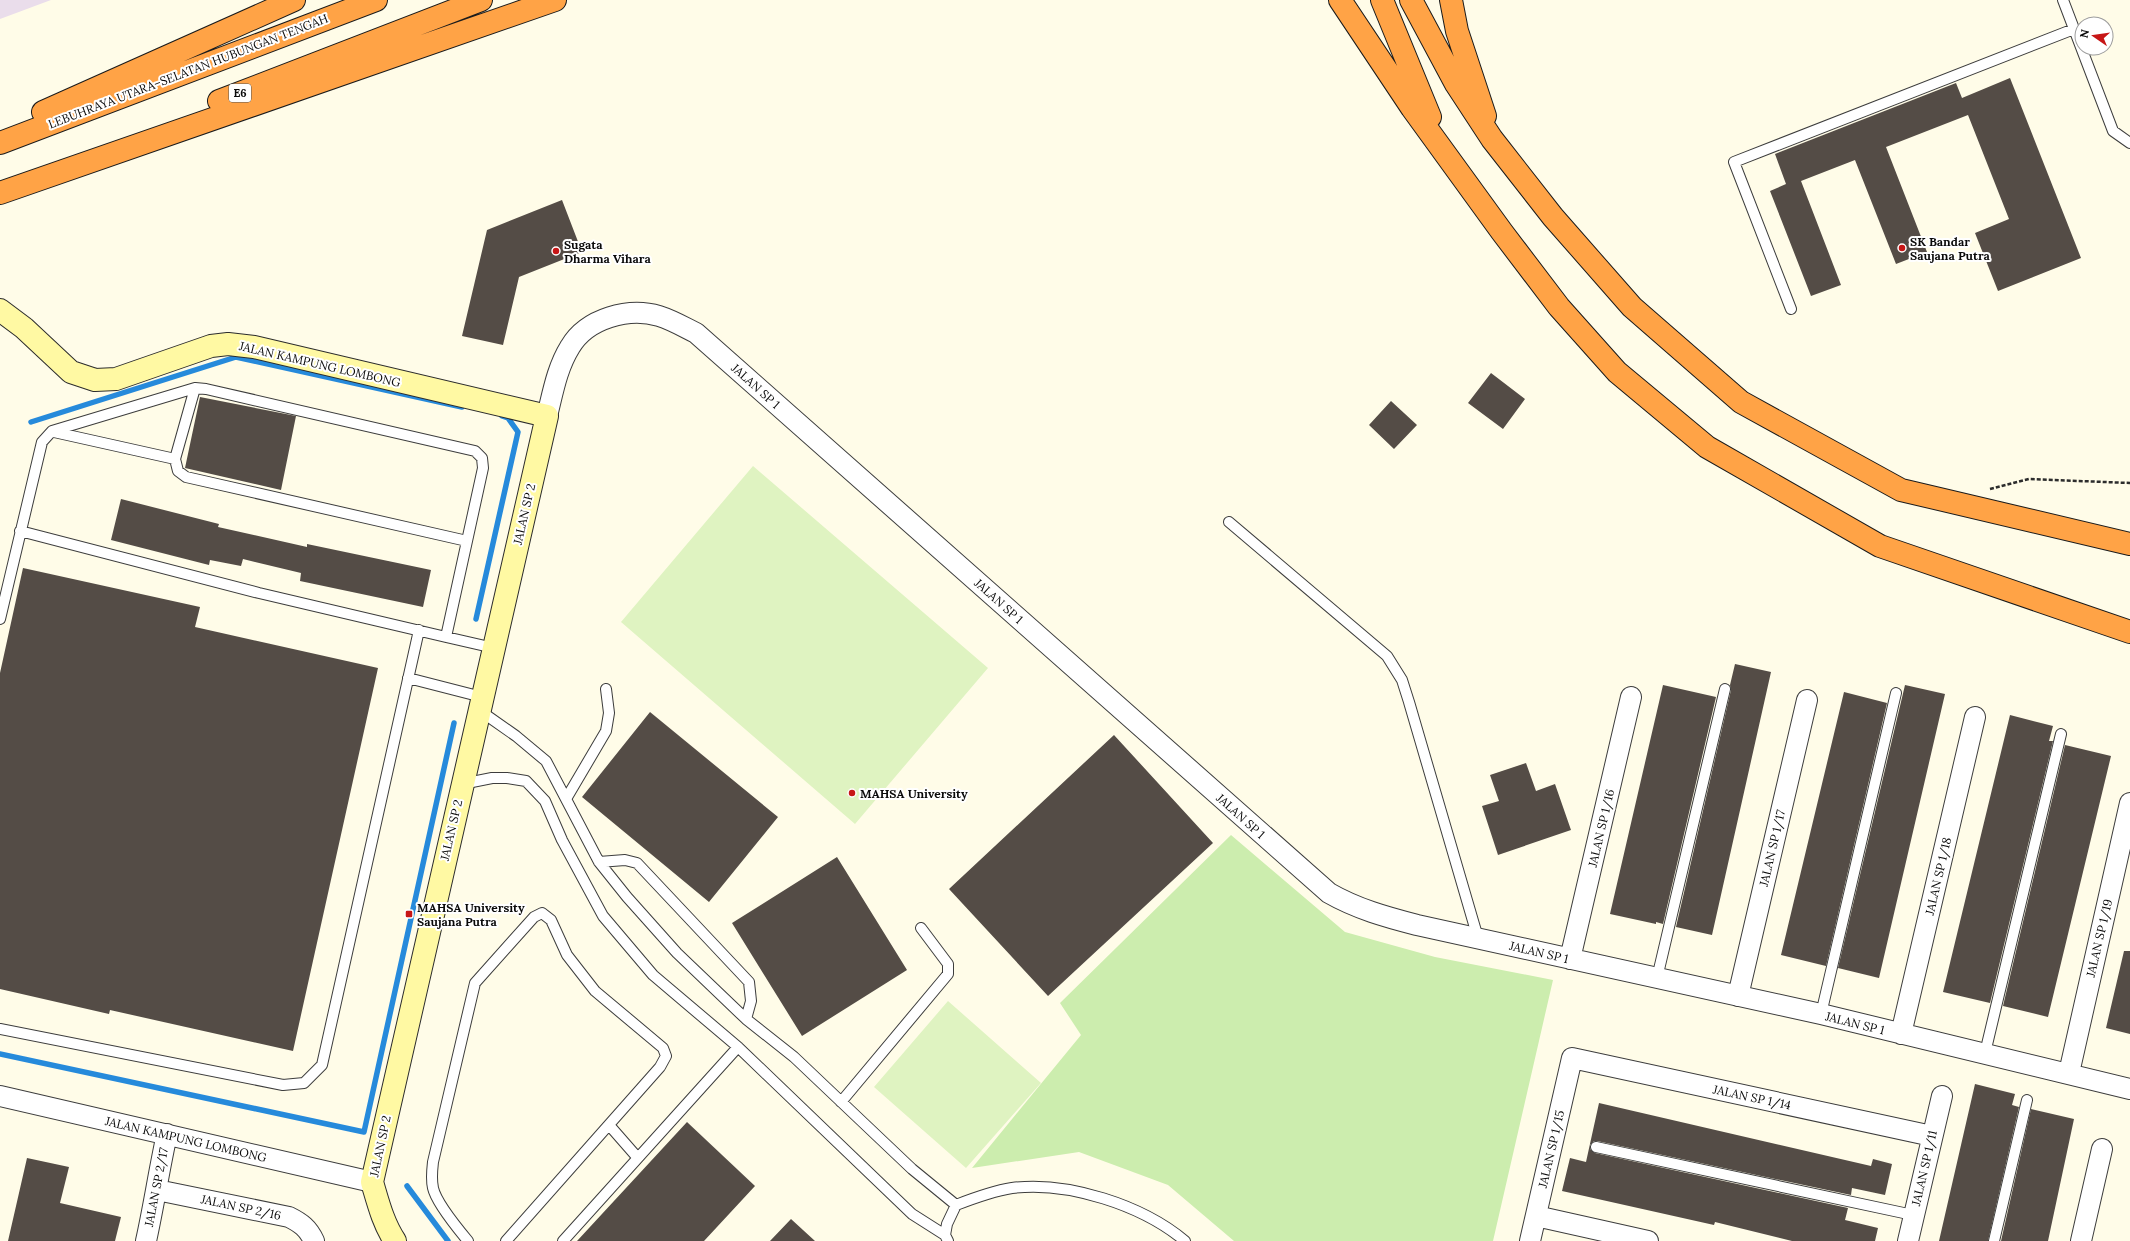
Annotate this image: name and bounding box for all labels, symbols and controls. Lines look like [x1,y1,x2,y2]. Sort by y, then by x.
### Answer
street label: LEBUHRAYA UTARA–SELATAN HUBUNGAN TENGAH [46,11,330,131]
north arrow [2074,16,2114,56]
text: N [2076,28,2092,39]
road number: E6 [229,84,251,102]
place label: SK Bandar Saujana Putra [1910,234,1991,263]
place label: Sugata Dharma Vihara [564,237,651,266]
marker: SK Bandar Saujana Putra [1897,243,1907,253]
marker: Sugata Dharma Vihara [551,246,561,256]
street label: JALAN KAMPUNG LOMBONG [237,338,402,390]
street label: JALAN SP 1 [728,360,783,412]
street label: JALAN SP 2 [509,482,538,547]
street label: JALAN SP 1 [971,575,1026,627]
place label: MAHSA University [860,786,968,801]
street label: JALAN SP 1/16 [1585,787,1618,870]
marker: MAHSA University [847,788,857,798]
street label: JALAN SP 1 [1213,790,1268,842]
street label: JALAN SP 2 [436,798,465,863]
street label: JALAN SP 1/17 [1756,808,1789,889]
street label: JALAN SP 1/18 [1922,835,1955,918]
street label: JALAN SP 1/19 [2083,897,2116,980]
place label: MAHSA University Saujana Putra [417,900,525,929]
marker: MAHSA University Saujana Putra [404,909,414,919]
street label: JALAN SP 1 [1507,938,1570,966]
street label: JALAN SP 1 [1823,1008,1886,1038]
street label: JALAN SP 1/14 [1711,1081,1793,1114]
street label: JALAN SP 1/15 [1535,1109,1568,1190]
street label: JALAN KAMPUNG LOMBONG [103,1113,268,1165]
street label: JALAN SP 2 [366,1114,394,1179]
street label: JALAN SP 1/11 [1908,1129,1941,1208]
street label: JALAN SP 2/17 [141,1146,172,1229]
street label: JALAN SP 2/16 [198,1191,283,1224]

